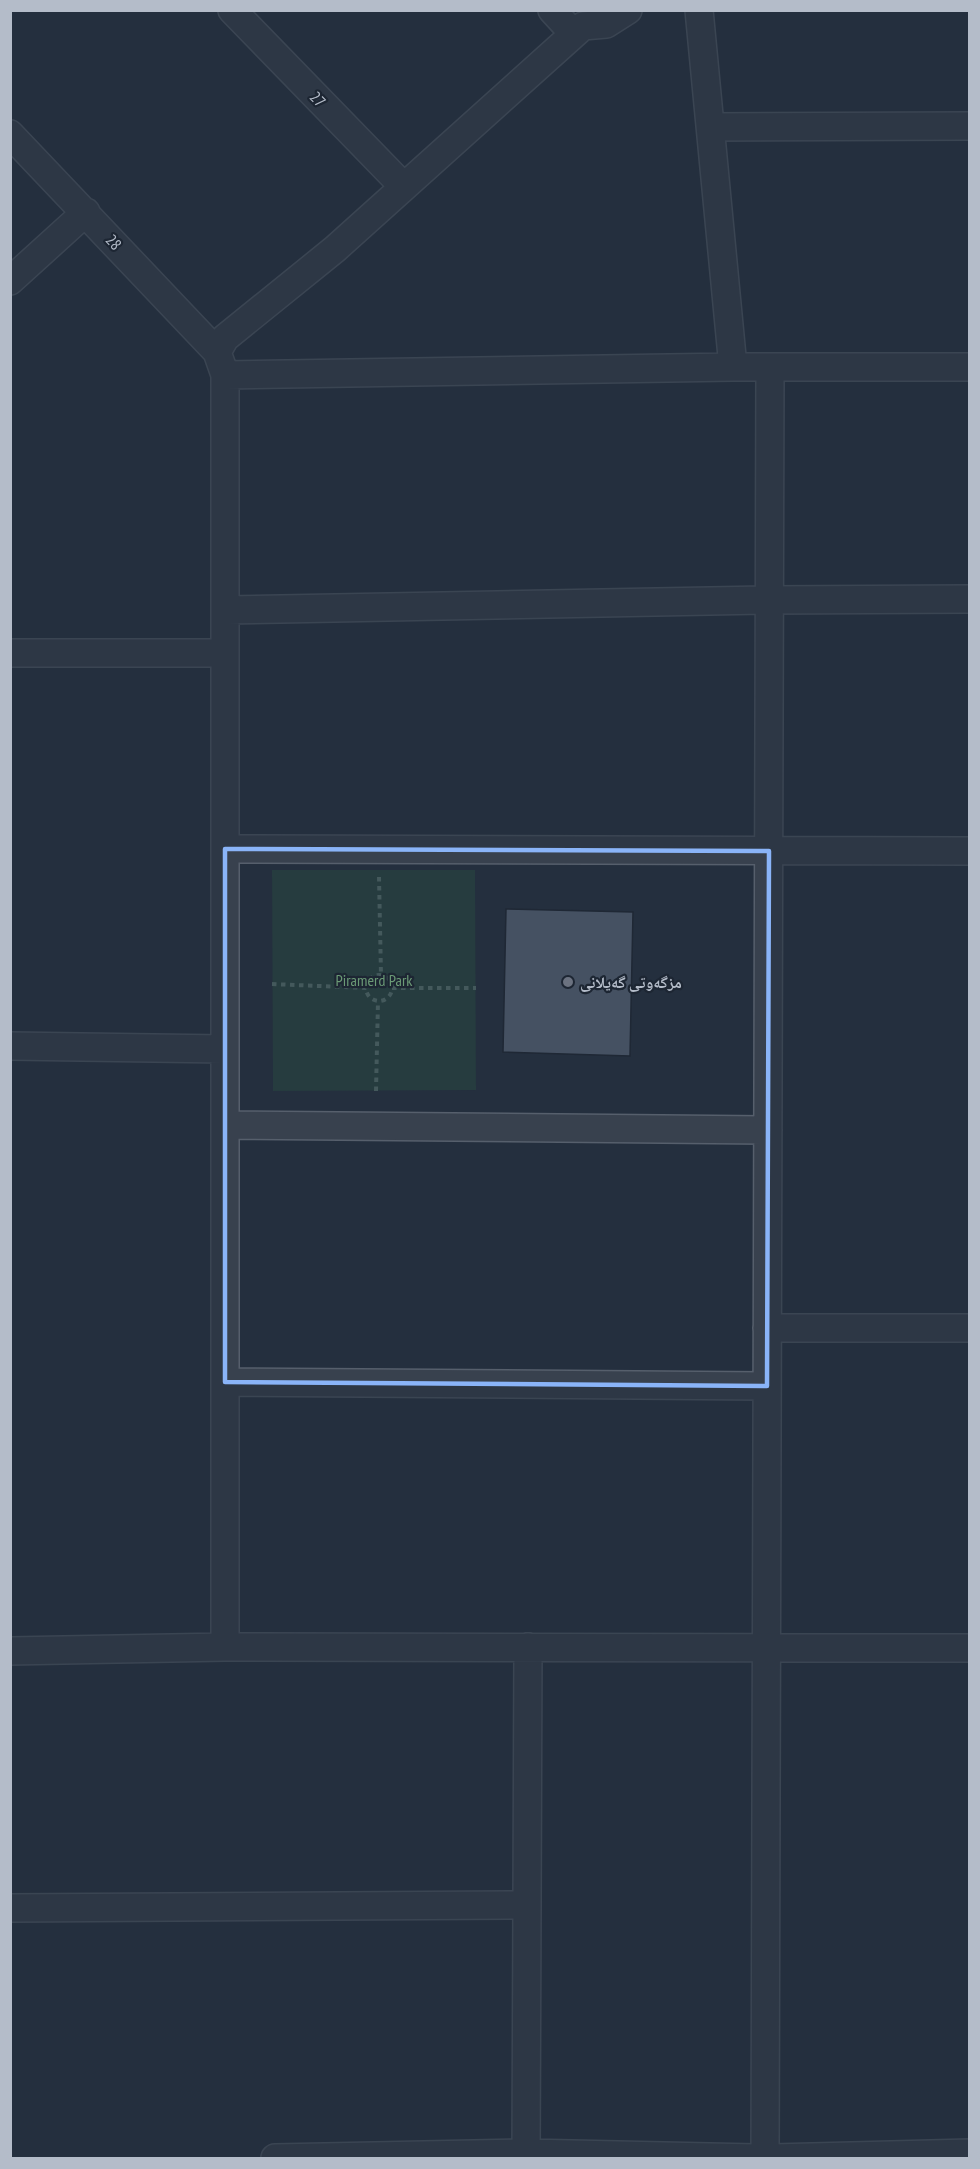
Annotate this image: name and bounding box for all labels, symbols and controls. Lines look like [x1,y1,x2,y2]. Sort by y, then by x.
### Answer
street label: 27 [306,87,330,111]
street label: 28 [102,230,126,254]
park label: Piramerd Park [336,970,413,990]
place label: مزگەوتی گەیلانی [580,972,682,992]
marker: مزگەوتی گەیلانی [561,975,575,989]

